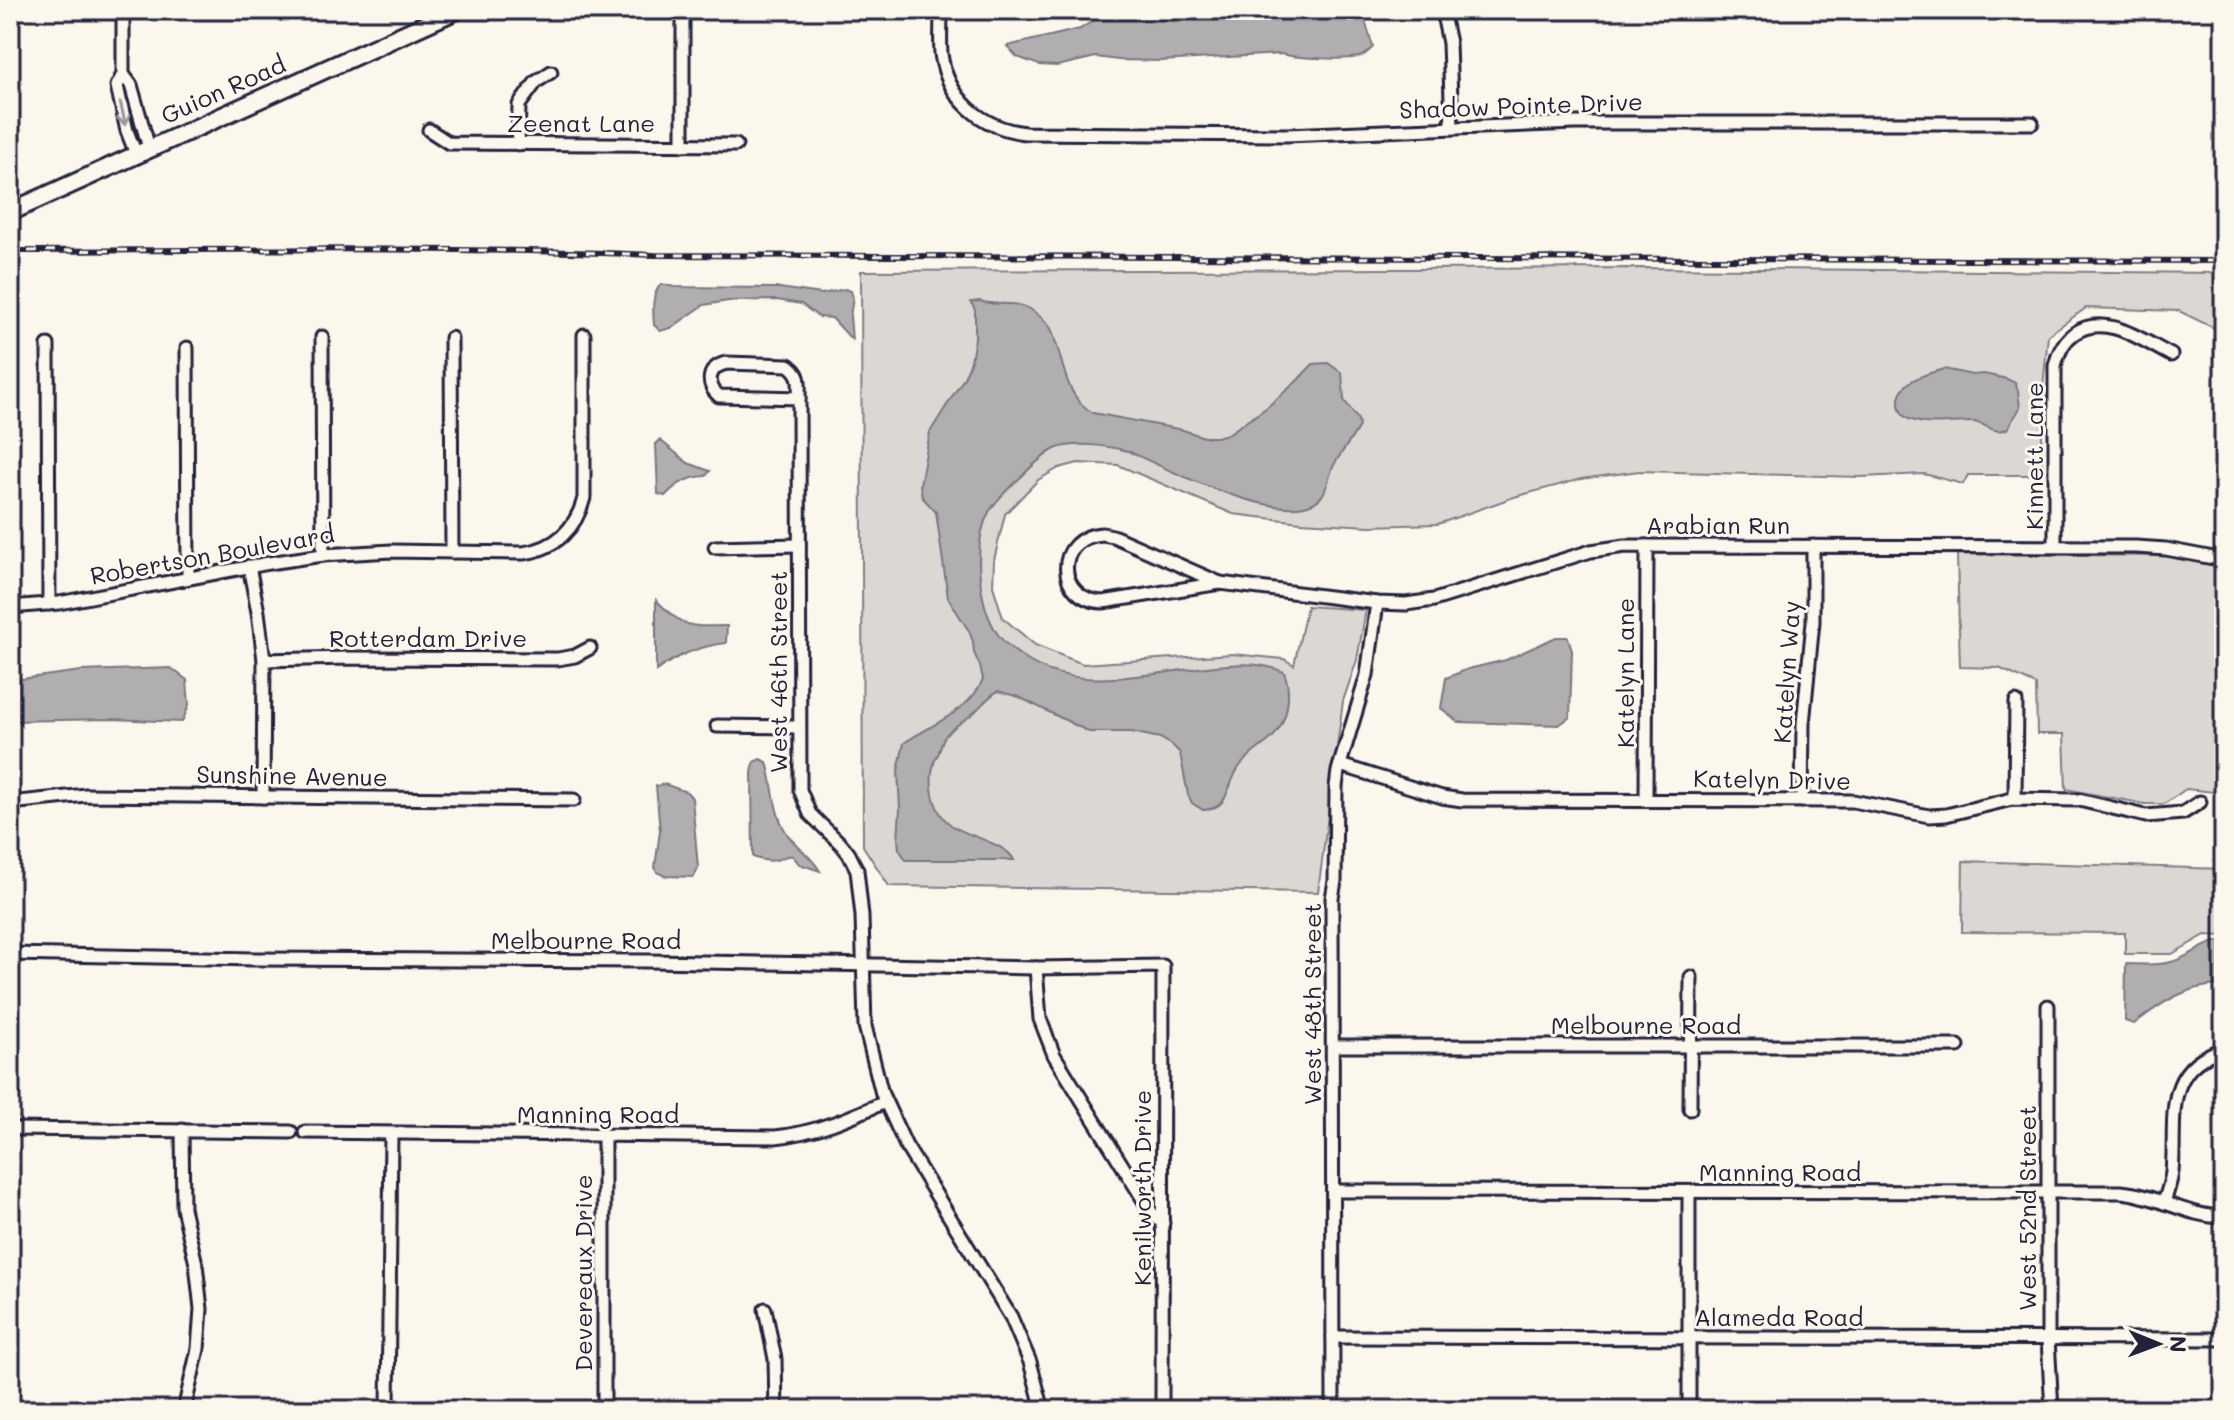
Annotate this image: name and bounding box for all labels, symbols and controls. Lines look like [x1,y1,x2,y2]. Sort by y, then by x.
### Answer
street label: Guion Road [156,48,290,130]
street label: Shadow Pointe Drive [1399,85,1643,125]
one-way arrow [116,101,131,126]
street label: Zeenat Lane [507,107,655,138]
street label: Kinnett Lane [2018,382,2049,530]
street label: Arabian Run [1646,509,1790,540]
street label: Robertson Boulevard [88,517,336,591]
street label: West 46th Street [762,571,793,773]
street label: Katelyn Lane [1609,598,1640,748]
street label: Katelyn Way [1766,600,1806,744]
street label: Rotterdam Drive [329,622,527,653]
street label: Sunshine Avenue [196,758,388,792]
street label: Katelyn Drive [1693,762,1851,796]
street label: West 48th Street [1296,903,1327,1105]
street label: Melbourne Road [491,924,681,955]
street label: Melbourne Road [1551,1009,1741,1040]
street label: Kenilworth Drive [1126,1090,1157,1286]
street label: Manning Road [517,1098,679,1129]
street label: West 52nd Street [2011,1105,2042,1311]
street label: Manning Road [1699,1156,1861,1187]
street label: Devereaux Drive [567,1174,598,1372]
street label: Alameda Road [1694,1301,1864,1332]
north arrow [2118,1304,2198,1384]
text: N [2164,1336,2193,1353]

